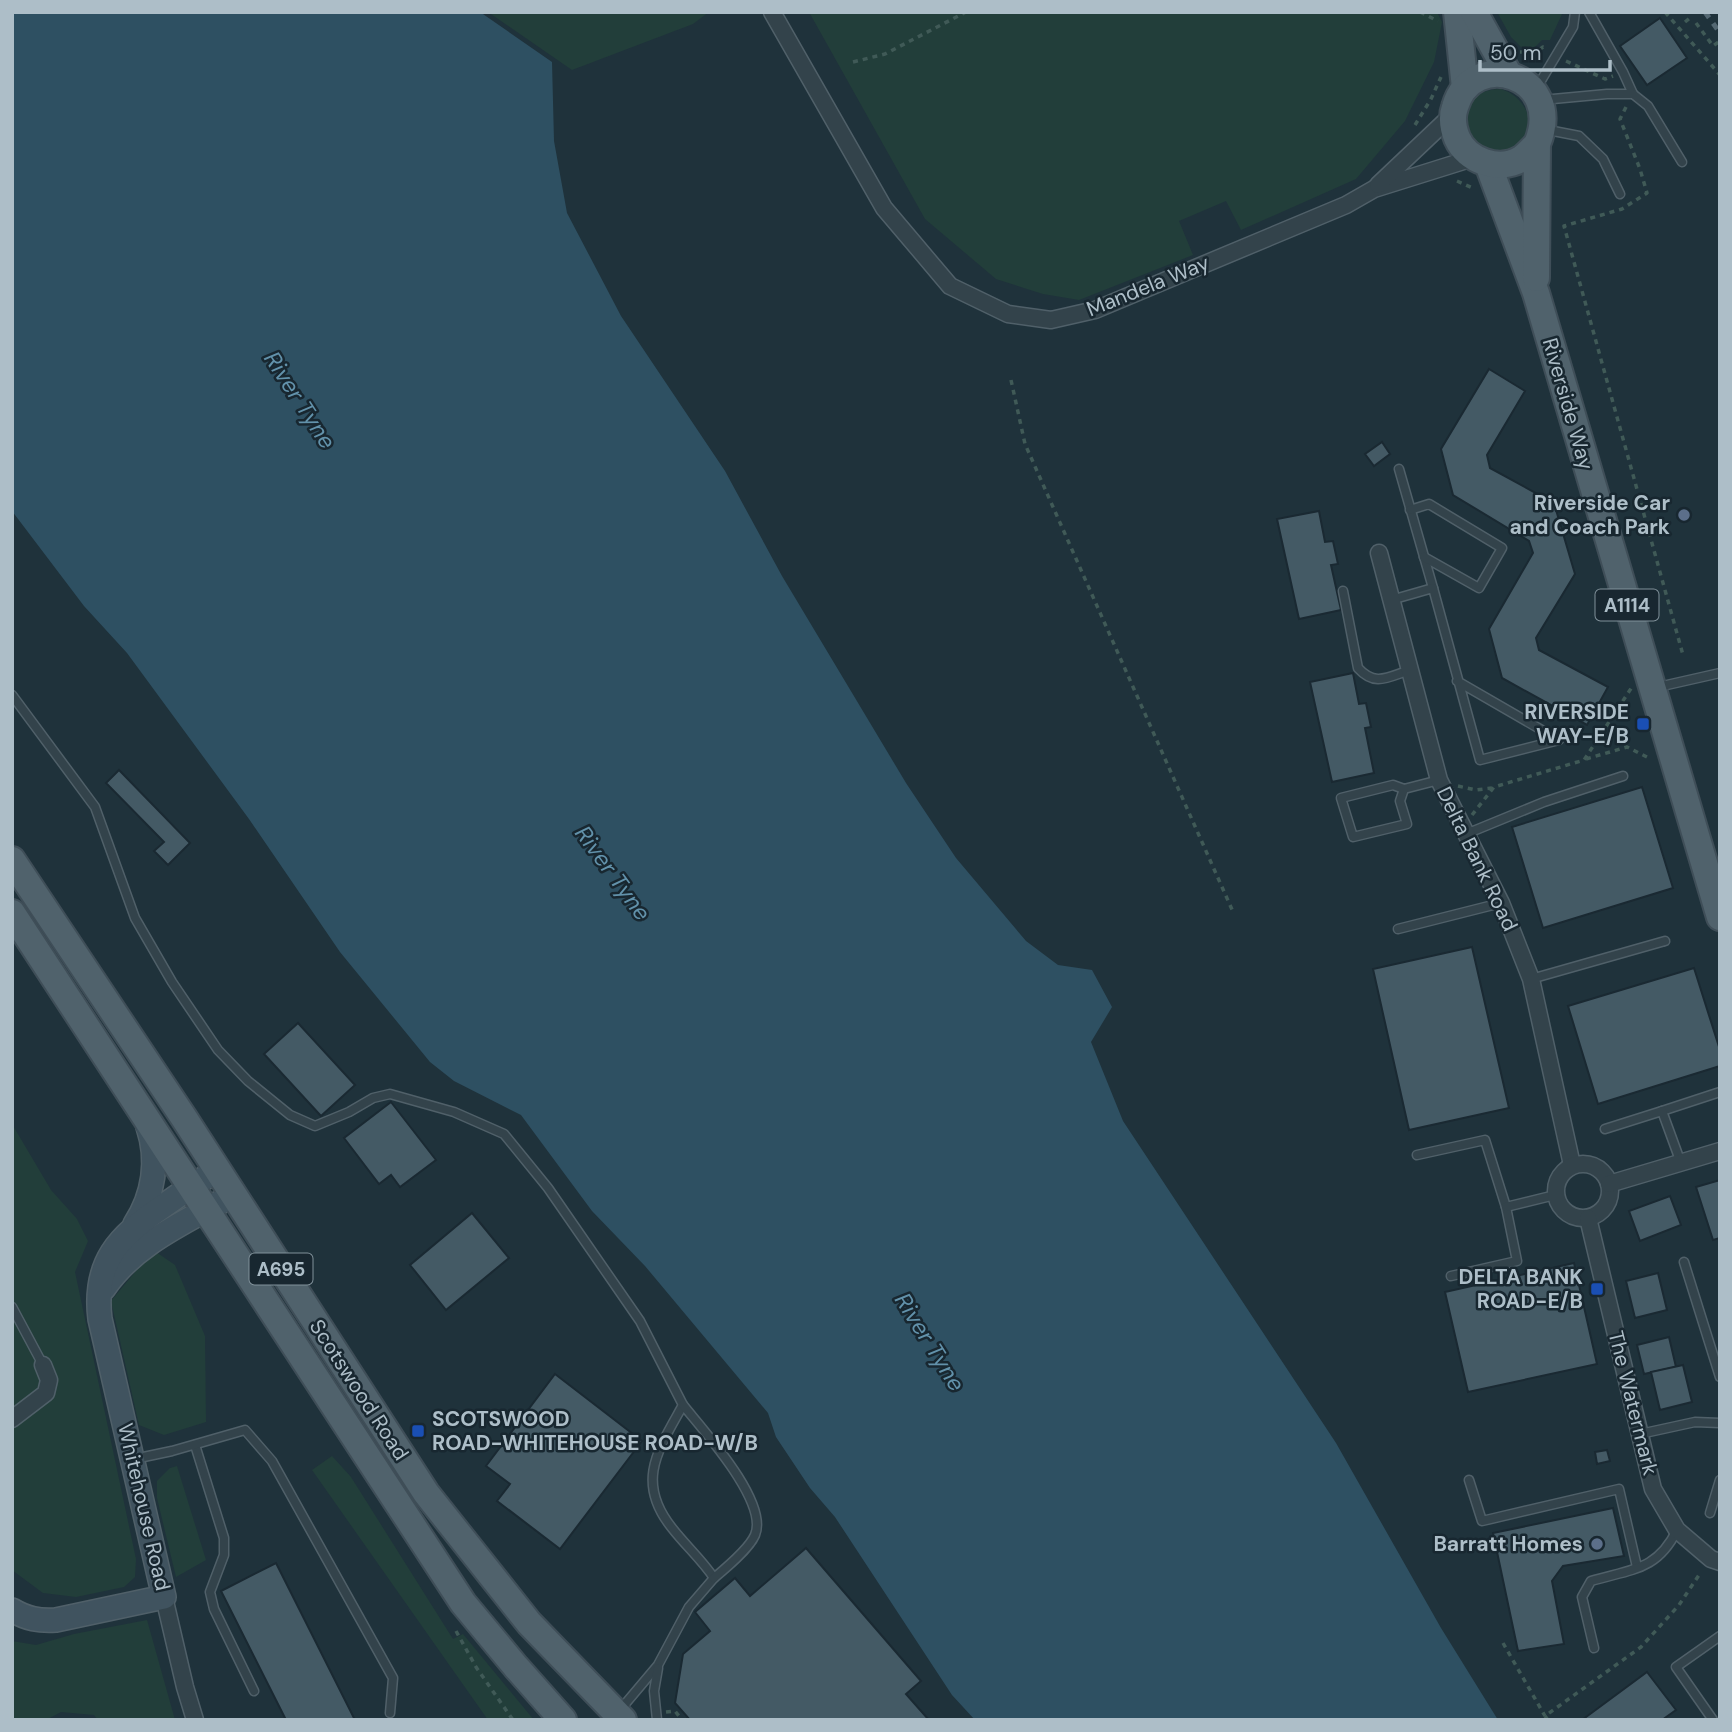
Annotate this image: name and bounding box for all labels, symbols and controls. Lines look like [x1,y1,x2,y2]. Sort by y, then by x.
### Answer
scale bar [1480,28,1610,72]
text: 50 m [1490,39,1541,67]
street label: Mandela Way [1082,249,1214,323]
street label: Riverside Way [1536,335,1600,474]
water label: River Tyne [257,345,343,455]
place label: Riverside Car and Coach Park [1510,489,1670,541]
marker: Riverside Car and Coach Park [1676,507,1692,523]
road number: A1114 [1596,590,1658,620]
place label: RIVERSIDE WAY-E/B [1524,698,1629,750]
marker: RIVERSIDE WAY-E/B [1635,716,1651,732]
street label: Delta Bank Road [1430,782,1524,936]
water label: River Tyne [568,819,658,927]
road number: A695 [250,1254,312,1284]
place label: DELTA BANK ROAD-E/B [1459,1263,1583,1315]
marker: DELTA BANK ROAD-E/B [1589,1281,1605,1297]
water label: River Tyne [888,1287,972,1397]
street label: Scotswood Road [303,1314,415,1466]
street label: The Watermark [1602,1328,1665,1479]
place label: SCOTSWOOD ROAD-WHITEHOUSE ROAD-W/B [432,1405,758,1457]
street label: Whitehouse Road [111,1421,177,1593]
marker: SCOTSWOOD ROAD-WHITEHOUSE ROAD-W/B [410,1423,426,1439]
place label: Barratt Homes [1433,1530,1583,1558]
marker: Barratt Homes [1589,1536,1605,1552]

